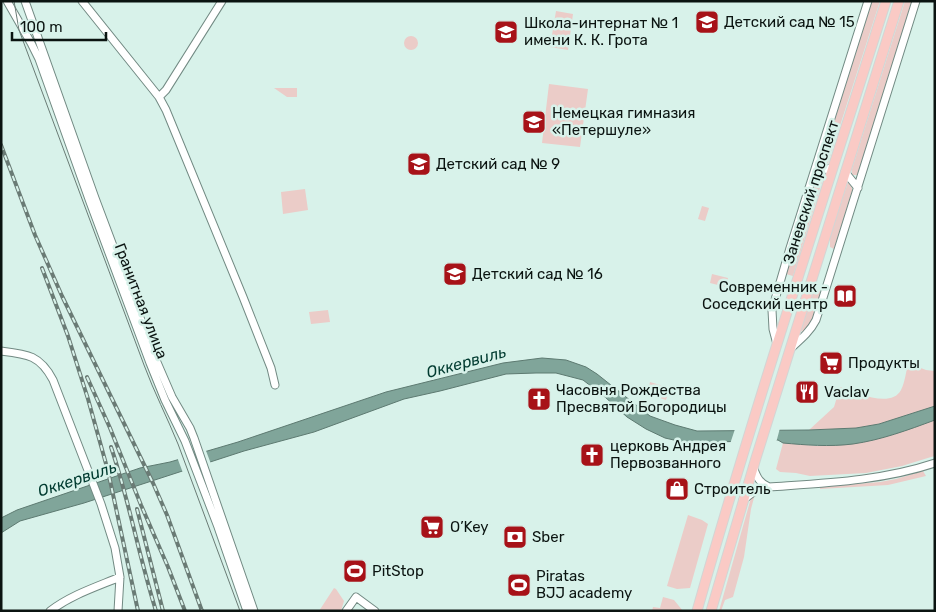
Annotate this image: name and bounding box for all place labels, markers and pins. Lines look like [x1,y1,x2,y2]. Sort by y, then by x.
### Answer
school or university icon: Детский сад № 15 [694,9,720,35]
place label: Детский сад № 15 [724,13,855,31]
place label: Школа-интернат № 1 имени К. К. Грота [524,14,678,49]
school or university icon: Школа-интернат № 1 имени К. К. Грота [493,19,519,45]
place label: Немецкая гимназия «Петершуле» [552,104,695,139]
school or university icon: Немецкая гимназия «Петершуле» [521,109,547,135]
school or university icon: Детский сад № 9 [406,151,432,177]
place label: Детский сад № 9 [436,155,560,173]
school or university icon: Детский сад № 16 [442,261,468,287]
place label: Детский сад № 16 [472,265,603,283]
place label: Современник - Соседский центр [702,278,828,313]
library icon: Современник - Соседский центр [832,283,858,309]
supermarket icon: Продукты [818,350,844,376]
place label: Продукты [848,354,920,372]
restaurant icon: Vaclav [794,379,820,405]
place label: Часовня Рождества Пресвятой Богородицы [556,381,727,416]
place label: Vaclav [824,383,870,401]
church icon: Часовня Рождества Пресвятой Богородицы [526,386,552,412]
place label: церковь Андрея Первозванного [610,437,726,472]
church icon: церковь Андрея Первозванного [579,442,605,468]
shop icon: Строитель [664,476,690,502]
place label: Строитель [694,480,771,498]
supermarket icon: O’Key [419,514,445,540]
place label: O’Key [450,518,489,536]
bank icon: Sber [502,524,528,550]
place label: Sber [532,528,565,546]
sports icon: PitStop [342,558,368,584]
place label: PitStop [372,562,424,580]
place label: Piratas BJJ academy [536,567,632,602]
sports icon: Piratas BJJ academy [506,572,532,598]

